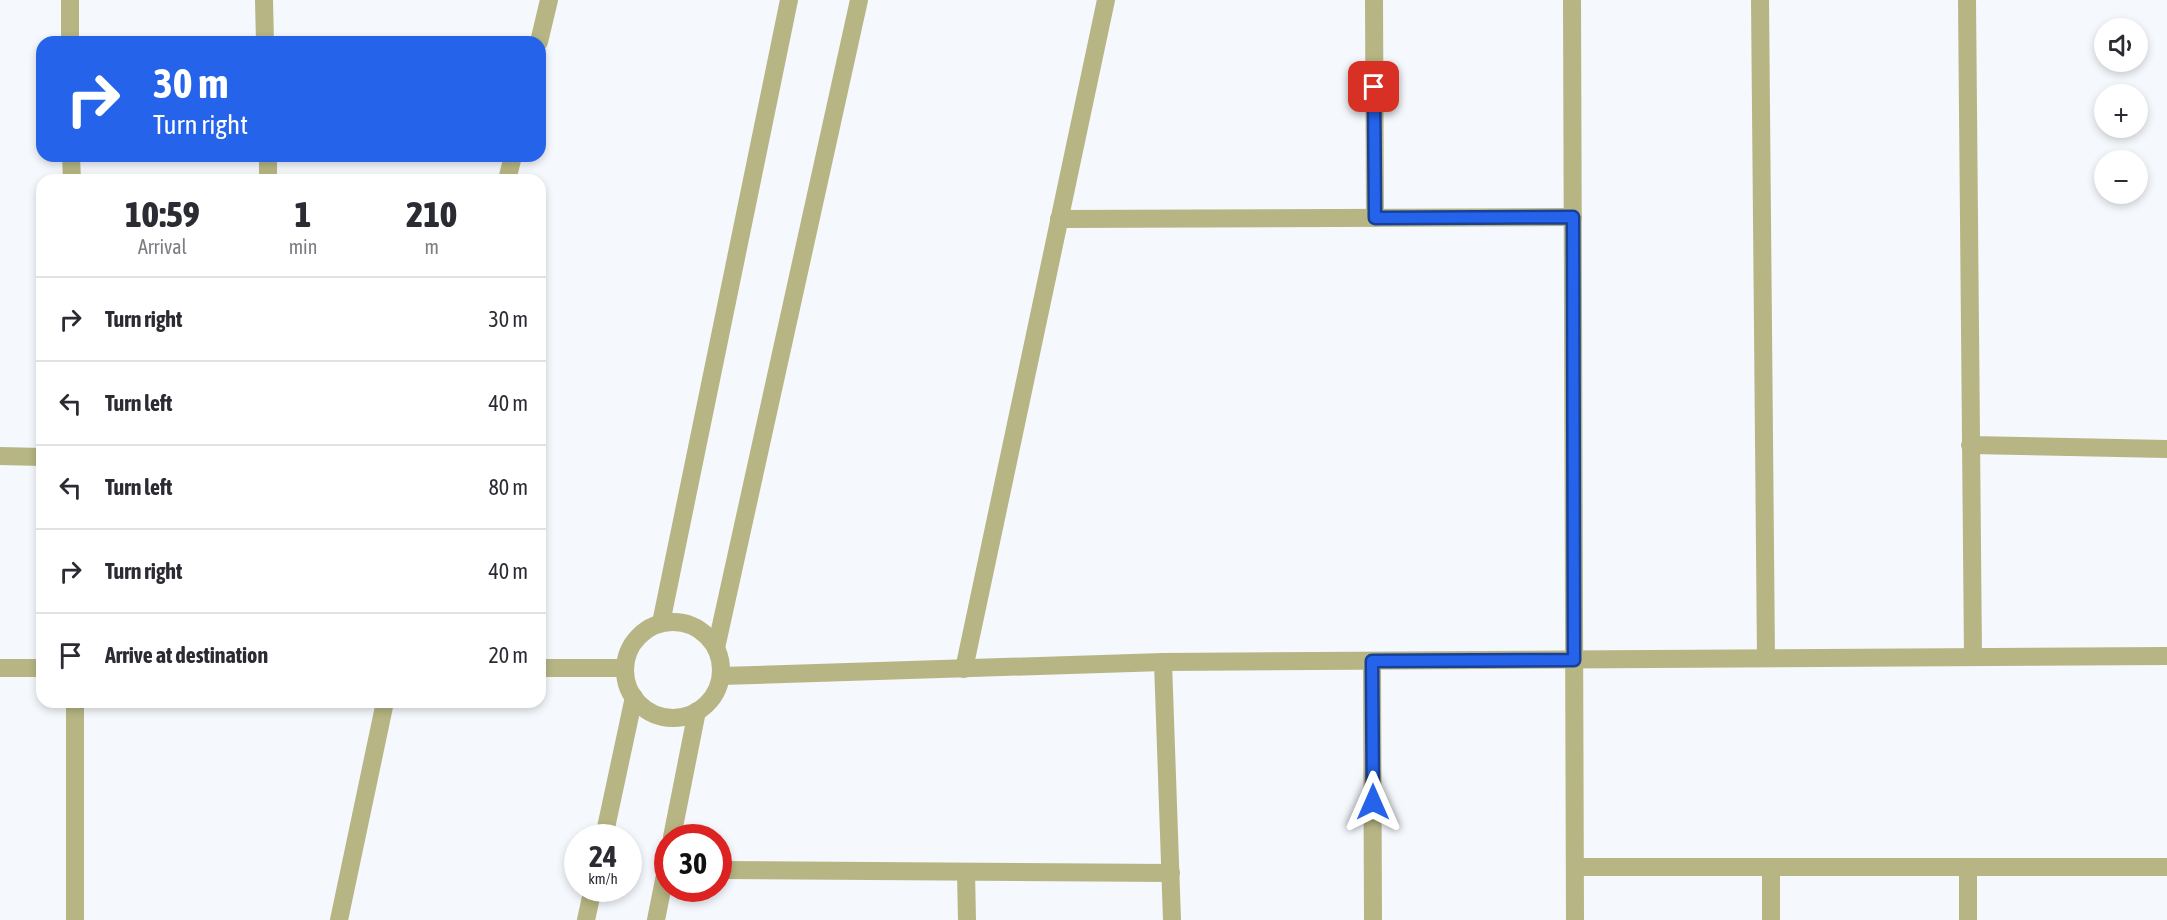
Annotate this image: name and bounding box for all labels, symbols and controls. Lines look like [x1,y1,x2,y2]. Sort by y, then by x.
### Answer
map controls [2094,18,2148,204]
button: sound [2094,18,2148,72]
text: 30 m [153,59,228,107]
icon: right [54,60,132,138]
pin [1348,61,1399,112]
icon: arrive [1357,70,1390,103]
button: + [2094,84,2148,138]
text: Turn right [153,109,248,140]
button: − [2094,150,2148,204]
text: 10:59 [125,193,200,235]
text: 1 [295,193,311,235]
text: 210 [406,193,457,235]
text: Arrival [138,235,187,258]
text: min [289,235,317,258]
text: m [424,235,439,258]
icon: right [54,303,87,336]
text: Turn right [105,306,182,332]
text: 30 m [488,306,528,332]
icon: left [54,387,87,420]
text: Turn left [105,390,172,416]
text: 40 m [488,390,528,416]
icon: left [54,471,87,504]
text: Turn left [105,474,172,500]
text: 80 m [488,474,528,500]
icon: right [54,555,87,588]
text: Turn right [105,558,182,584]
text: 40 m [488,558,528,584]
icon: arrive [54,639,87,672]
text: Arrive at destination [105,642,268,668]
text: 20 m [488,642,528,668]
position arrow [1341,770,1405,834]
speed limit sign: 30 [654,824,732,902]
text: 24 [589,839,617,873]
text: km/h [588,870,618,887]

